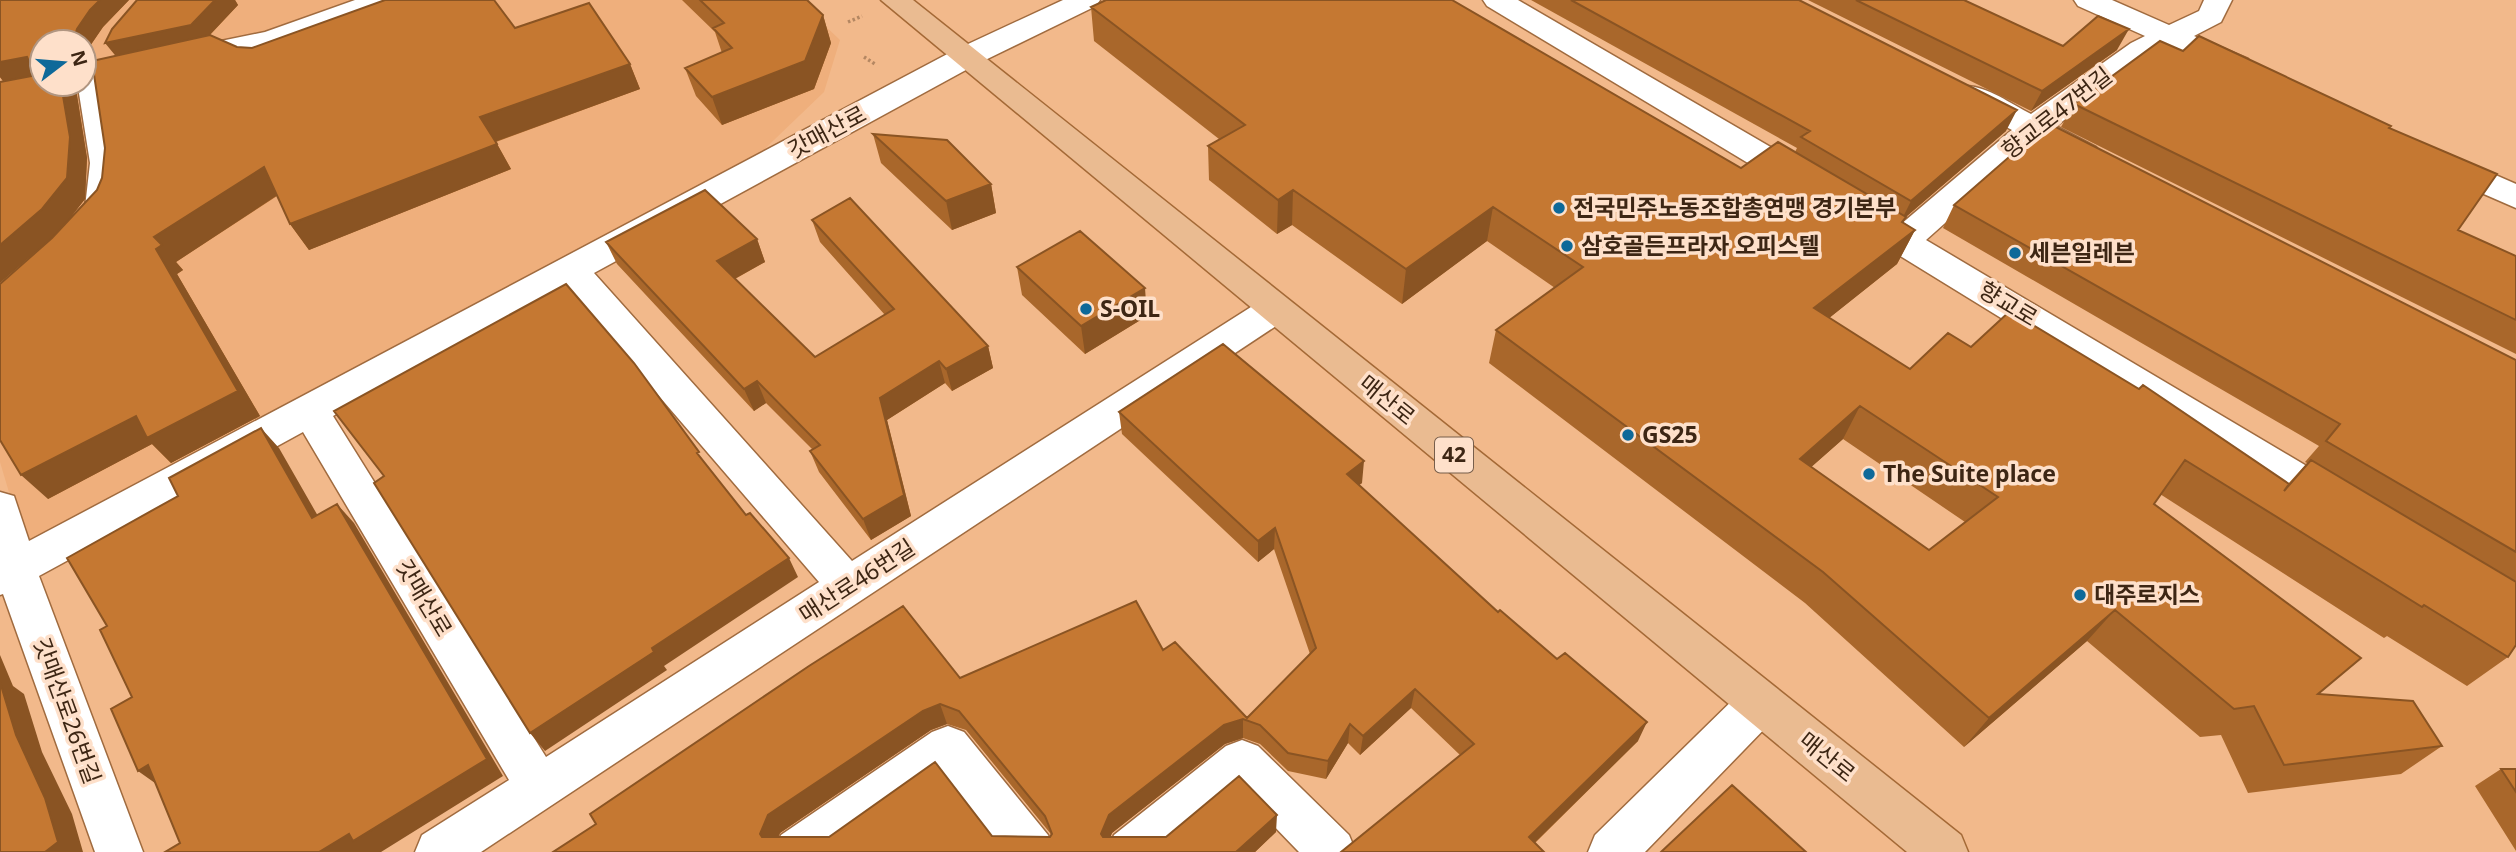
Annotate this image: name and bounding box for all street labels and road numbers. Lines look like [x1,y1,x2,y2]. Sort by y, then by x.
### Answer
street label: 향교로47번길 [1994,59,2118,165]
street label: 갓매산로 [782,97,871,165]
street label: 향교로 [1973,273,2044,333]
street label: 매산로 [1353,367,1422,432]
road number: 42 [1435,438,1473,472]
street label: 매산로46번길 [792,531,921,630]
street label: 갓매산로 [389,553,460,642]
street label: 갓매산로26번길 [27,633,109,788]
street label: 매산로 [1793,724,1862,789]

